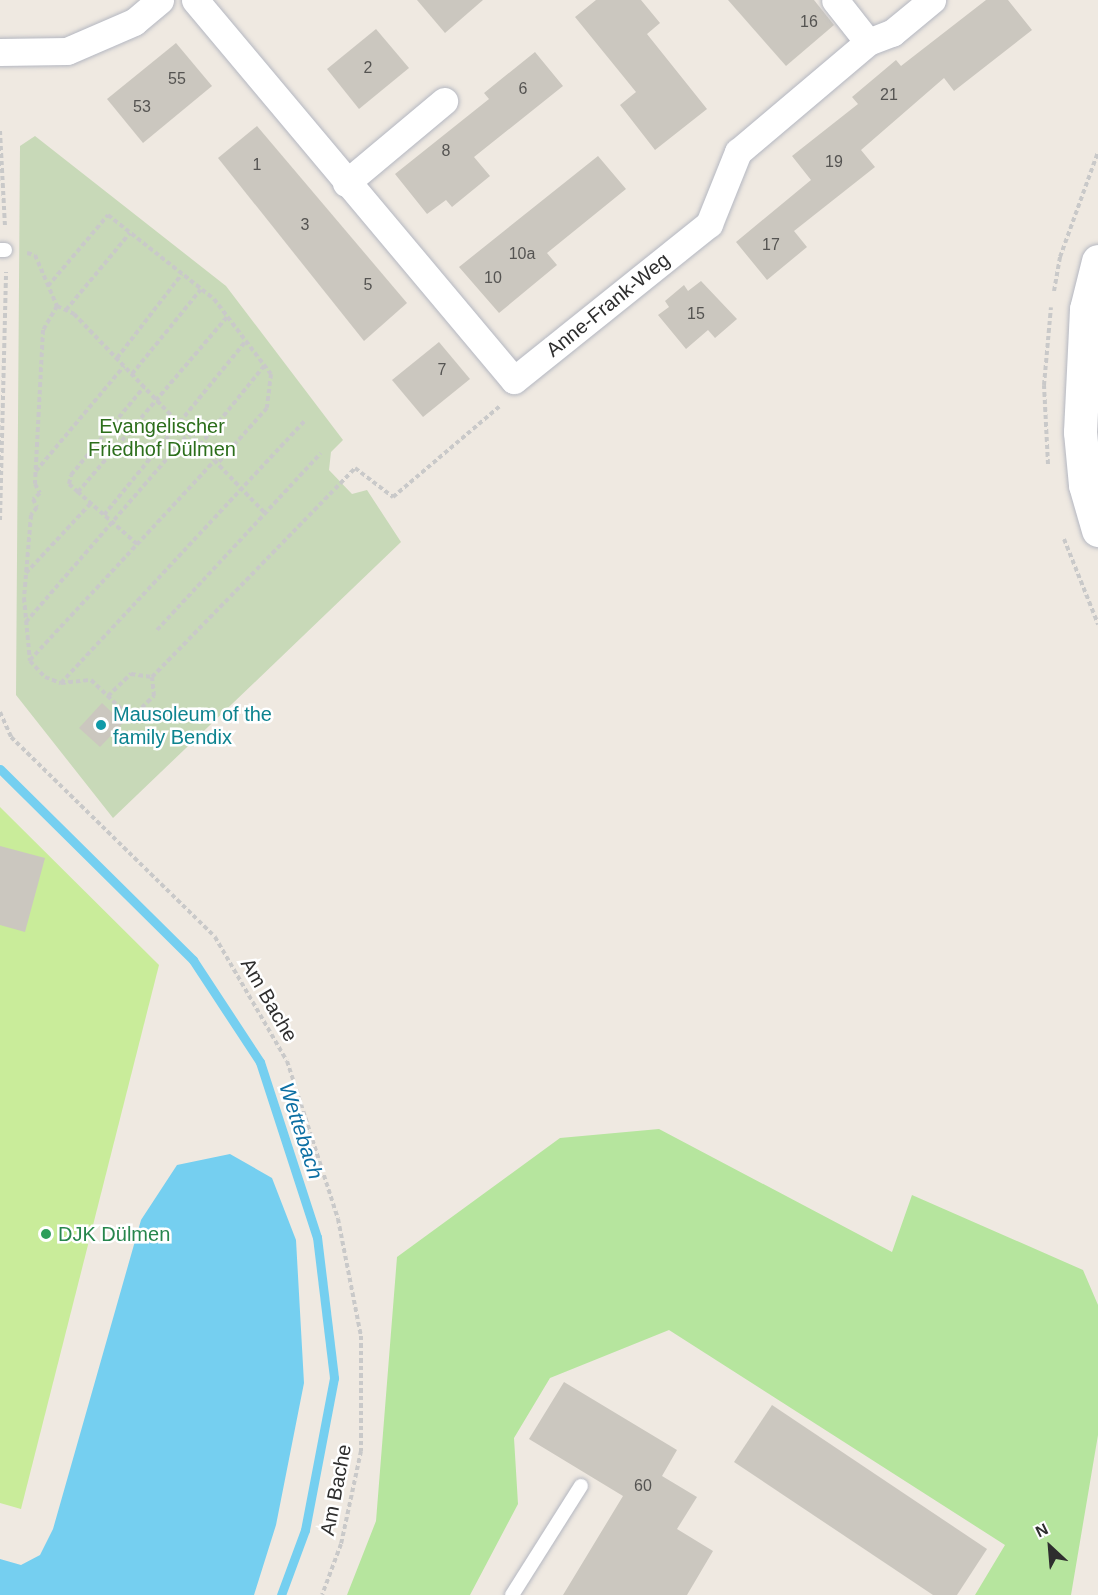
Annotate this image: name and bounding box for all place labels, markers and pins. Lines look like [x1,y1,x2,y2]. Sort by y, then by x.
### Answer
place label: Mausoleum of the family Bendix [113,702,272,749]
marker: Mausoleum of the family Bendix [94,718,108,732]
place label: DJK Dülmen [58,1222,170,1246]
marker: DJK Dülmen [39,1227,53,1241]

